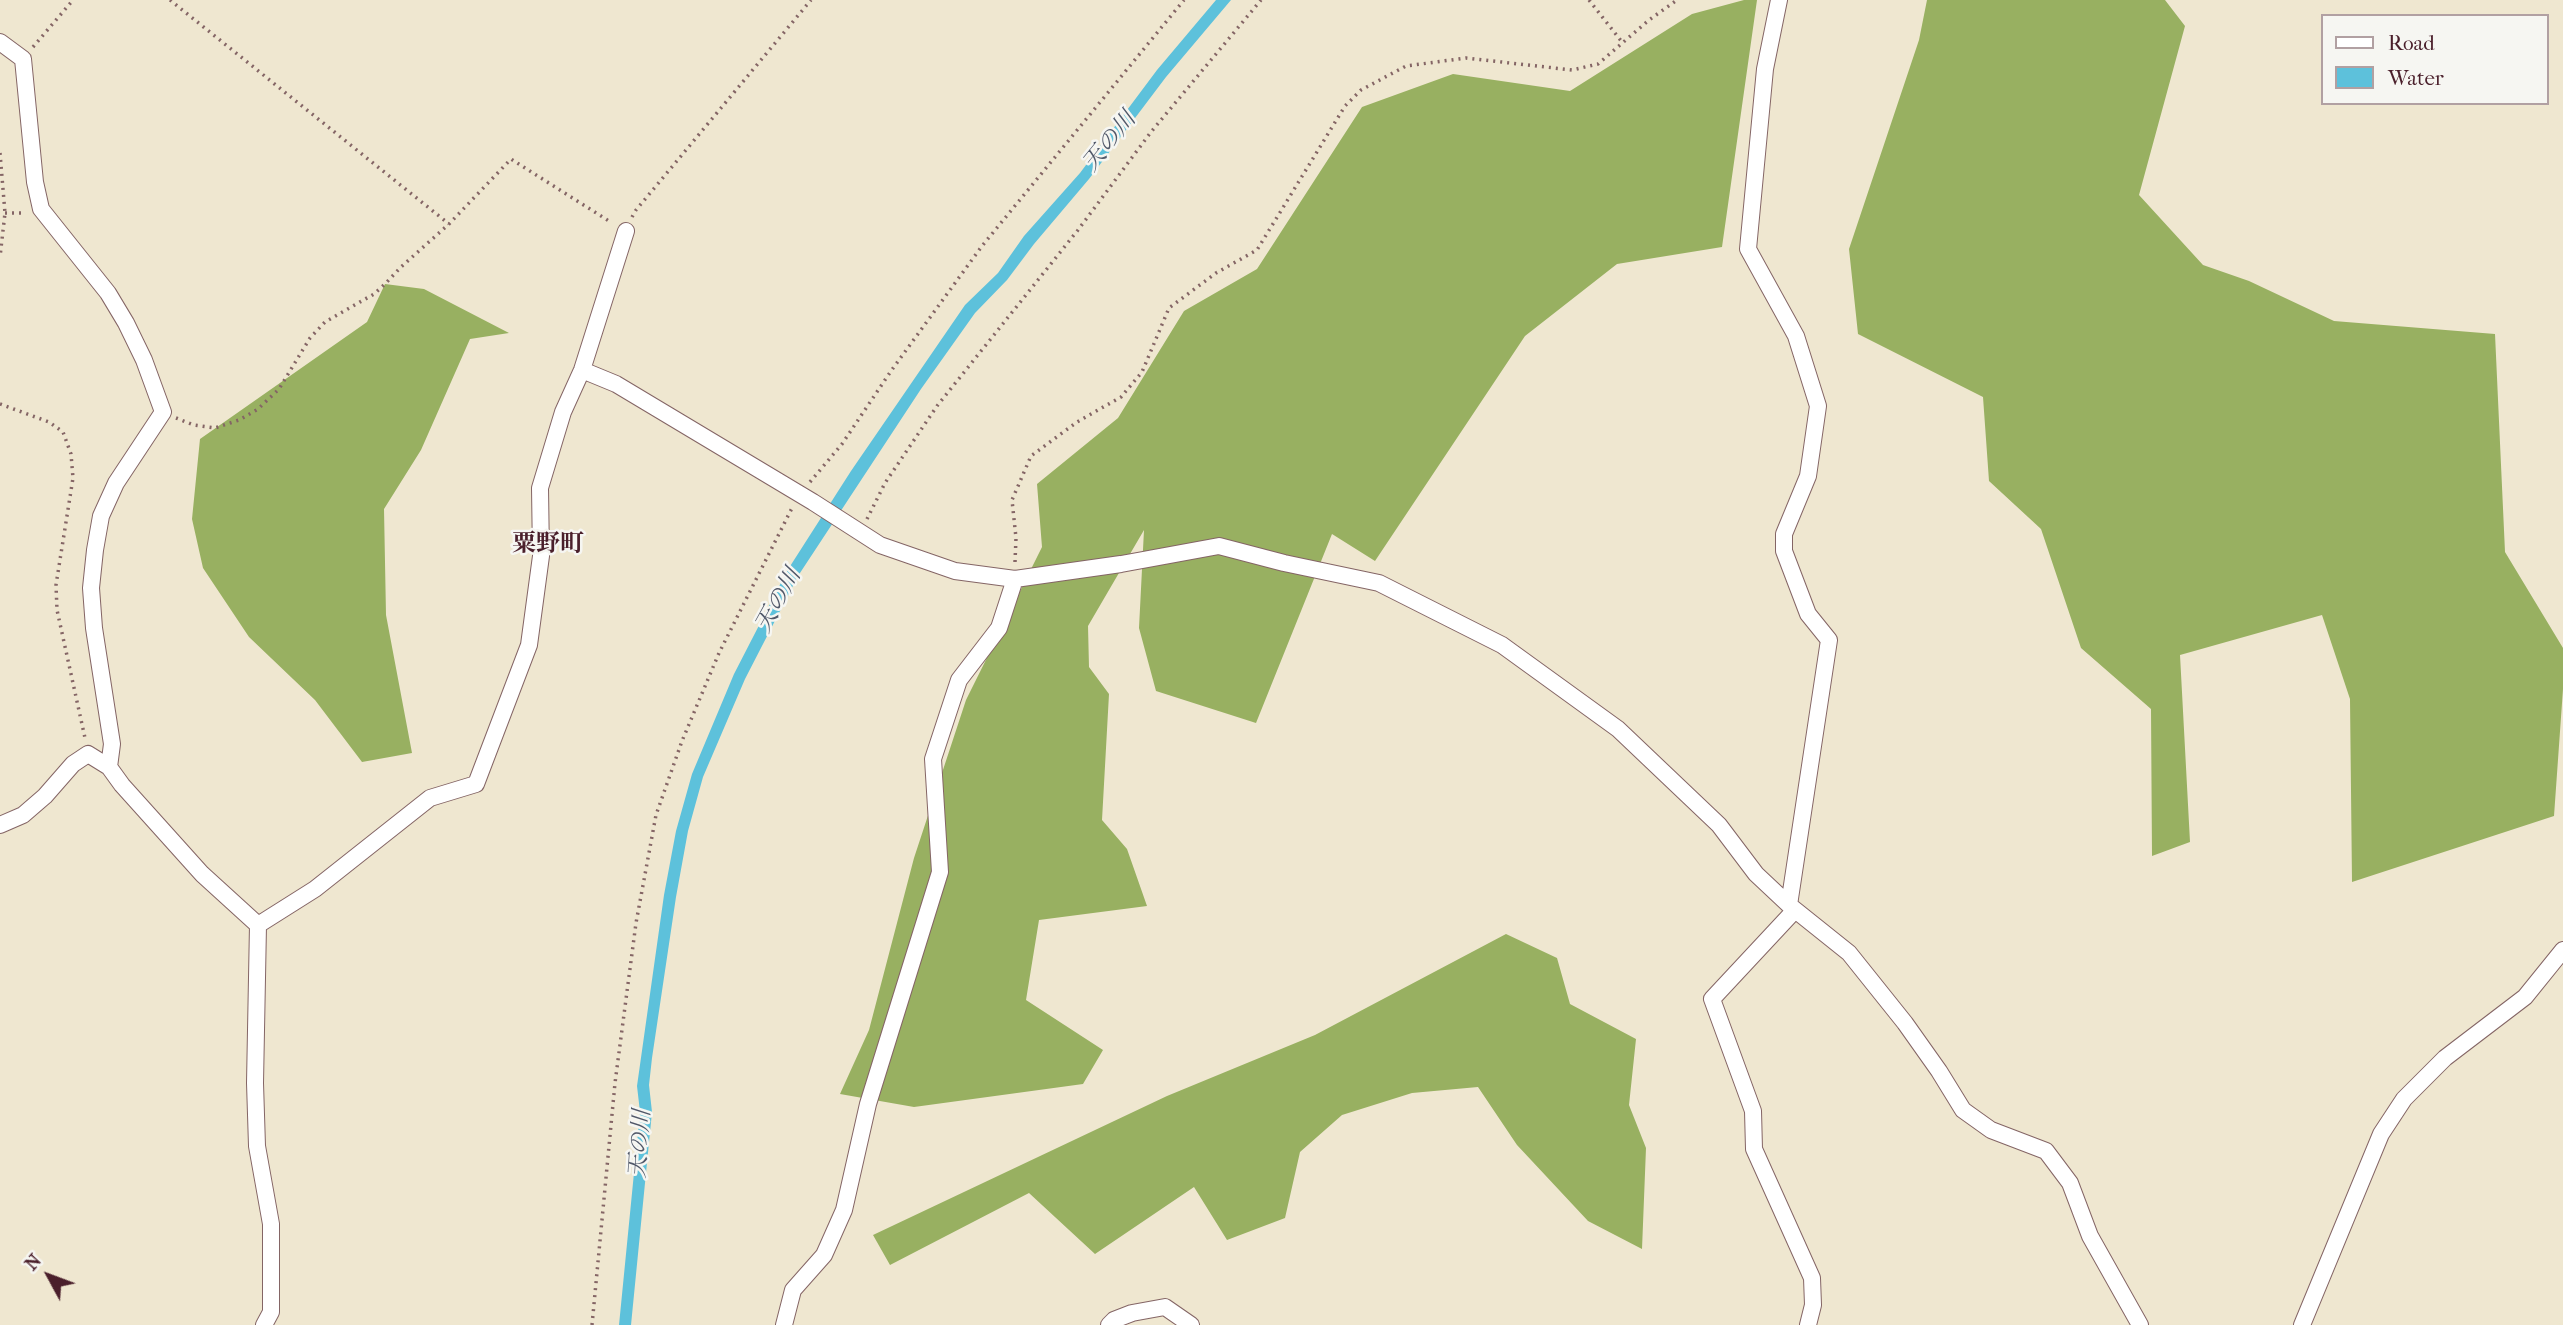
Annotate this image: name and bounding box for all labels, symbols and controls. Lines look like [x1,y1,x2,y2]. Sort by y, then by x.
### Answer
legend [2322,14,2549,105]
text: Road [2388,31,2435,55]
text: Water [2388,66,2444,90]
water label: 天の川 [1078,107,1142,177]
district label: 粟野町 [512,531,584,559]
water label: 天の川 [750,564,808,638]
water label: 天の川 [625,1109,657,1179]
north arrow [14,1241,84,1311]
text: N [20,1250,46,1275]

